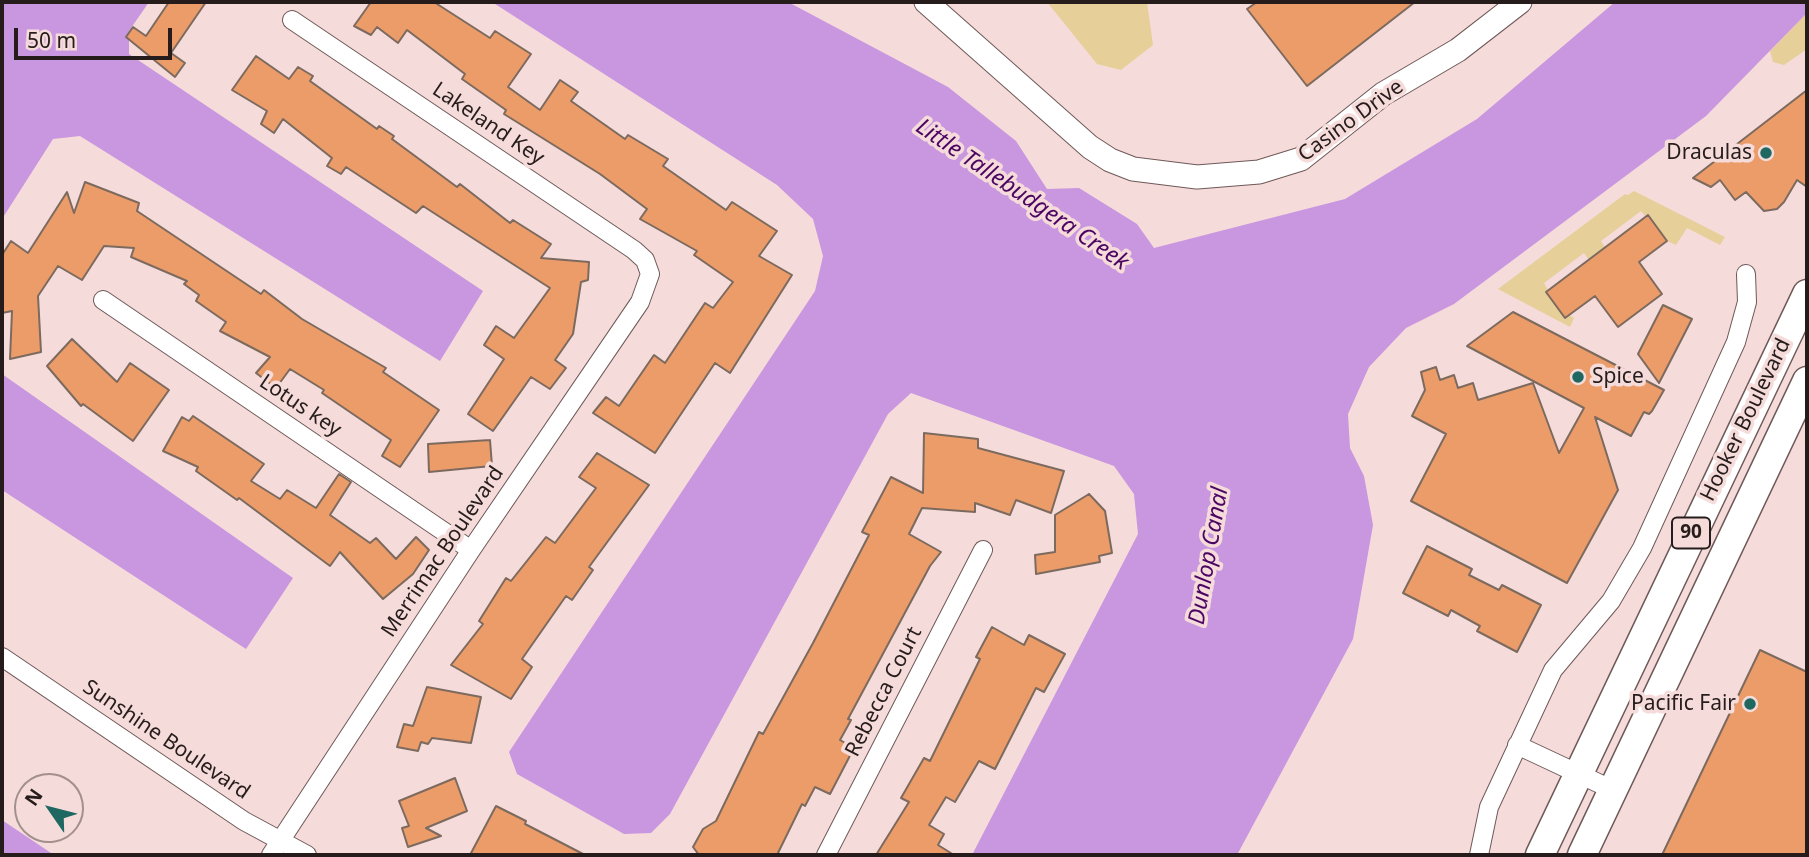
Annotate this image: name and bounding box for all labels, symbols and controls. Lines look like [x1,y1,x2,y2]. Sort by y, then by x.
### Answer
scale bar [18,14,175,58]
text: 50 m [27,26,76,54]
street label: Casino Drive [1294,74,1408,168]
street label: Lakeland Key [427,77,549,171]
water label: Little Tallebudgera Creek [910,113,1134,277]
place label: Draculas [1666,140,1752,166]
marker: Draculas [1758,145,1774,161]
street label: Hooker Boulevard [1696,335,1796,505]
place label: Spice [1592,364,1644,390]
marker: Spice [1570,369,1586,385]
street label: Lotus key [254,370,346,442]
street label: Merrimac Boulevard [377,462,509,642]
water label: Dunlop Canal [1183,485,1235,627]
road number: 90 [1672,518,1710,548]
street label: Rebecca Court [840,623,928,761]
street label: Sunshine Boulevard [78,675,254,805]
place label: Pacific Fair [1631,691,1736,717]
marker: Pacific Fair [1742,696,1758,712]
north arrow [14,773,84,843]
text: N [18,783,49,811]

